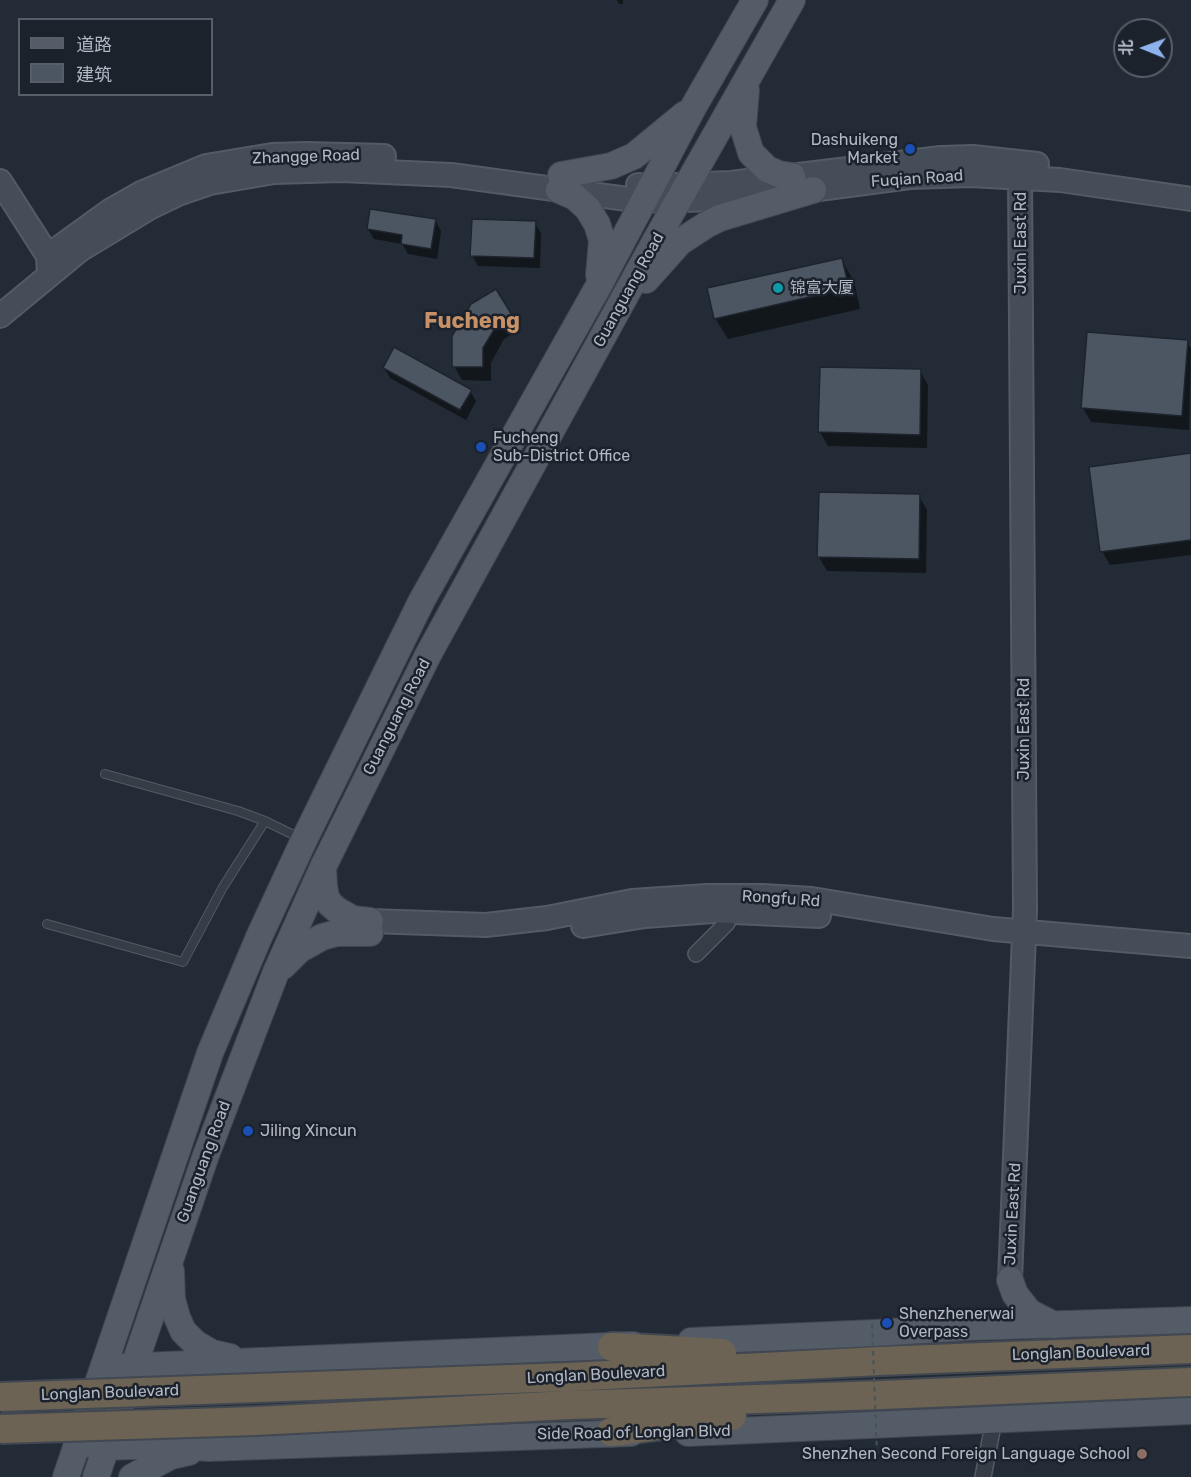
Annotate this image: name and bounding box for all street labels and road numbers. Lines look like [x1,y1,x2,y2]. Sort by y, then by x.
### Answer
street label: Zhangge Road [252,146,360,168]
street label: Fuqian Road [870,166,964,192]
street label: Juxin East Rd [1011,192,1031,294]
street label: Guanguang Road [590,229,668,351]
street label: Guanguang Road [359,656,435,778]
street label: Juxin East Rd [1014,678,1034,780]
street label: Rongfu Rd [741,887,821,911]
street label: Guanguang Road [173,1099,235,1225]
street label: Juxin East Rd [1001,1162,1025,1266]
street label: Longlan Boulevard [1011,1341,1151,1365]
street label: Longlan Boulevard [526,1362,666,1388]
street label: Longlan Boulevard [40,1381,180,1405]
street label: Side Road of Longlan Blvd [537,1422,731,1444]

